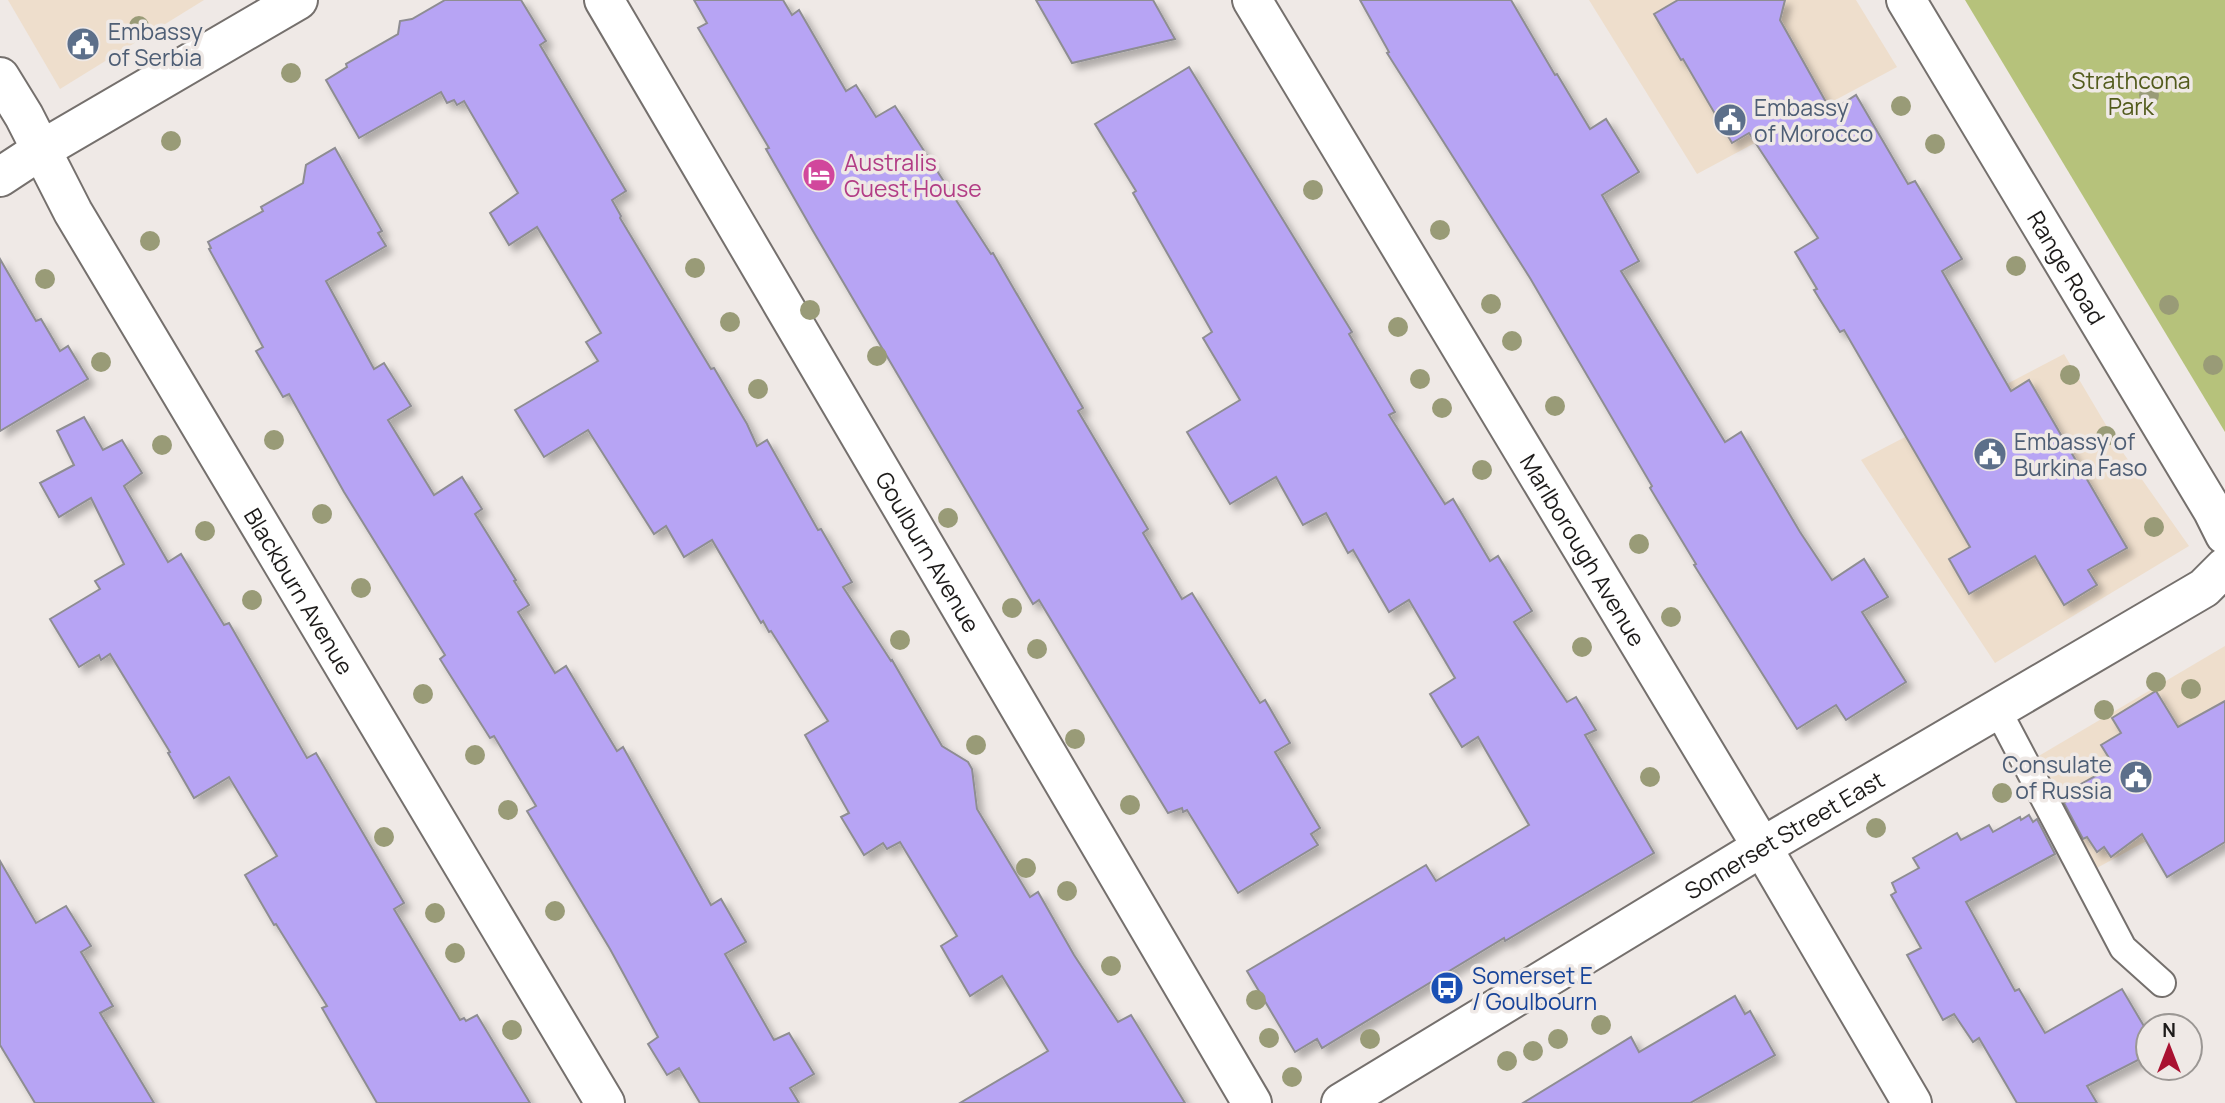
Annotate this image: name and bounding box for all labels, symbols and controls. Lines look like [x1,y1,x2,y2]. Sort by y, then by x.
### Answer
place label: Embassy of Serbia [108,15,203,73]
public building icon: Embassy of Serbia [64,25,102,63]
park label: Strathcona Park [2071,64,2191,122]
place label: Embassy of Morocco [1754,91,1873,149]
public building icon: Embassy of Morocco [1711,101,1749,139]
place label: Australis Guest House [844,146,982,204]
hotel icon: Australis Guest House [800,156,838,194]
street label: Range Road [2020,205,2113,330]
place label: Embassy of Burkina Faso [2014,425,2147,483]
public building icon: Embassy of Burkina Faso [1971,435,2009,473]
street label: Marlborough Avenue [1513,448,1653,652]
street label: Goulburn Avenue [868,465,988,638]
street label: Blackburn Avenue [237,502,362,680]
place label: Consulate of Russia [2002,748,2112,806]
public building icon: Consulate of Russia [2117,758,2155,796]
street label: Somerset Street East [1678,763,1890,907]
place label: Somerset E / Goulbourn [1472,959,1597,1017]
bus stop icon: Somerset E / Goulbourn [1428,969,1466,1007]
north arrow [2134,1012,2204,1082]
text: N [2162,1017,2176,1043]

